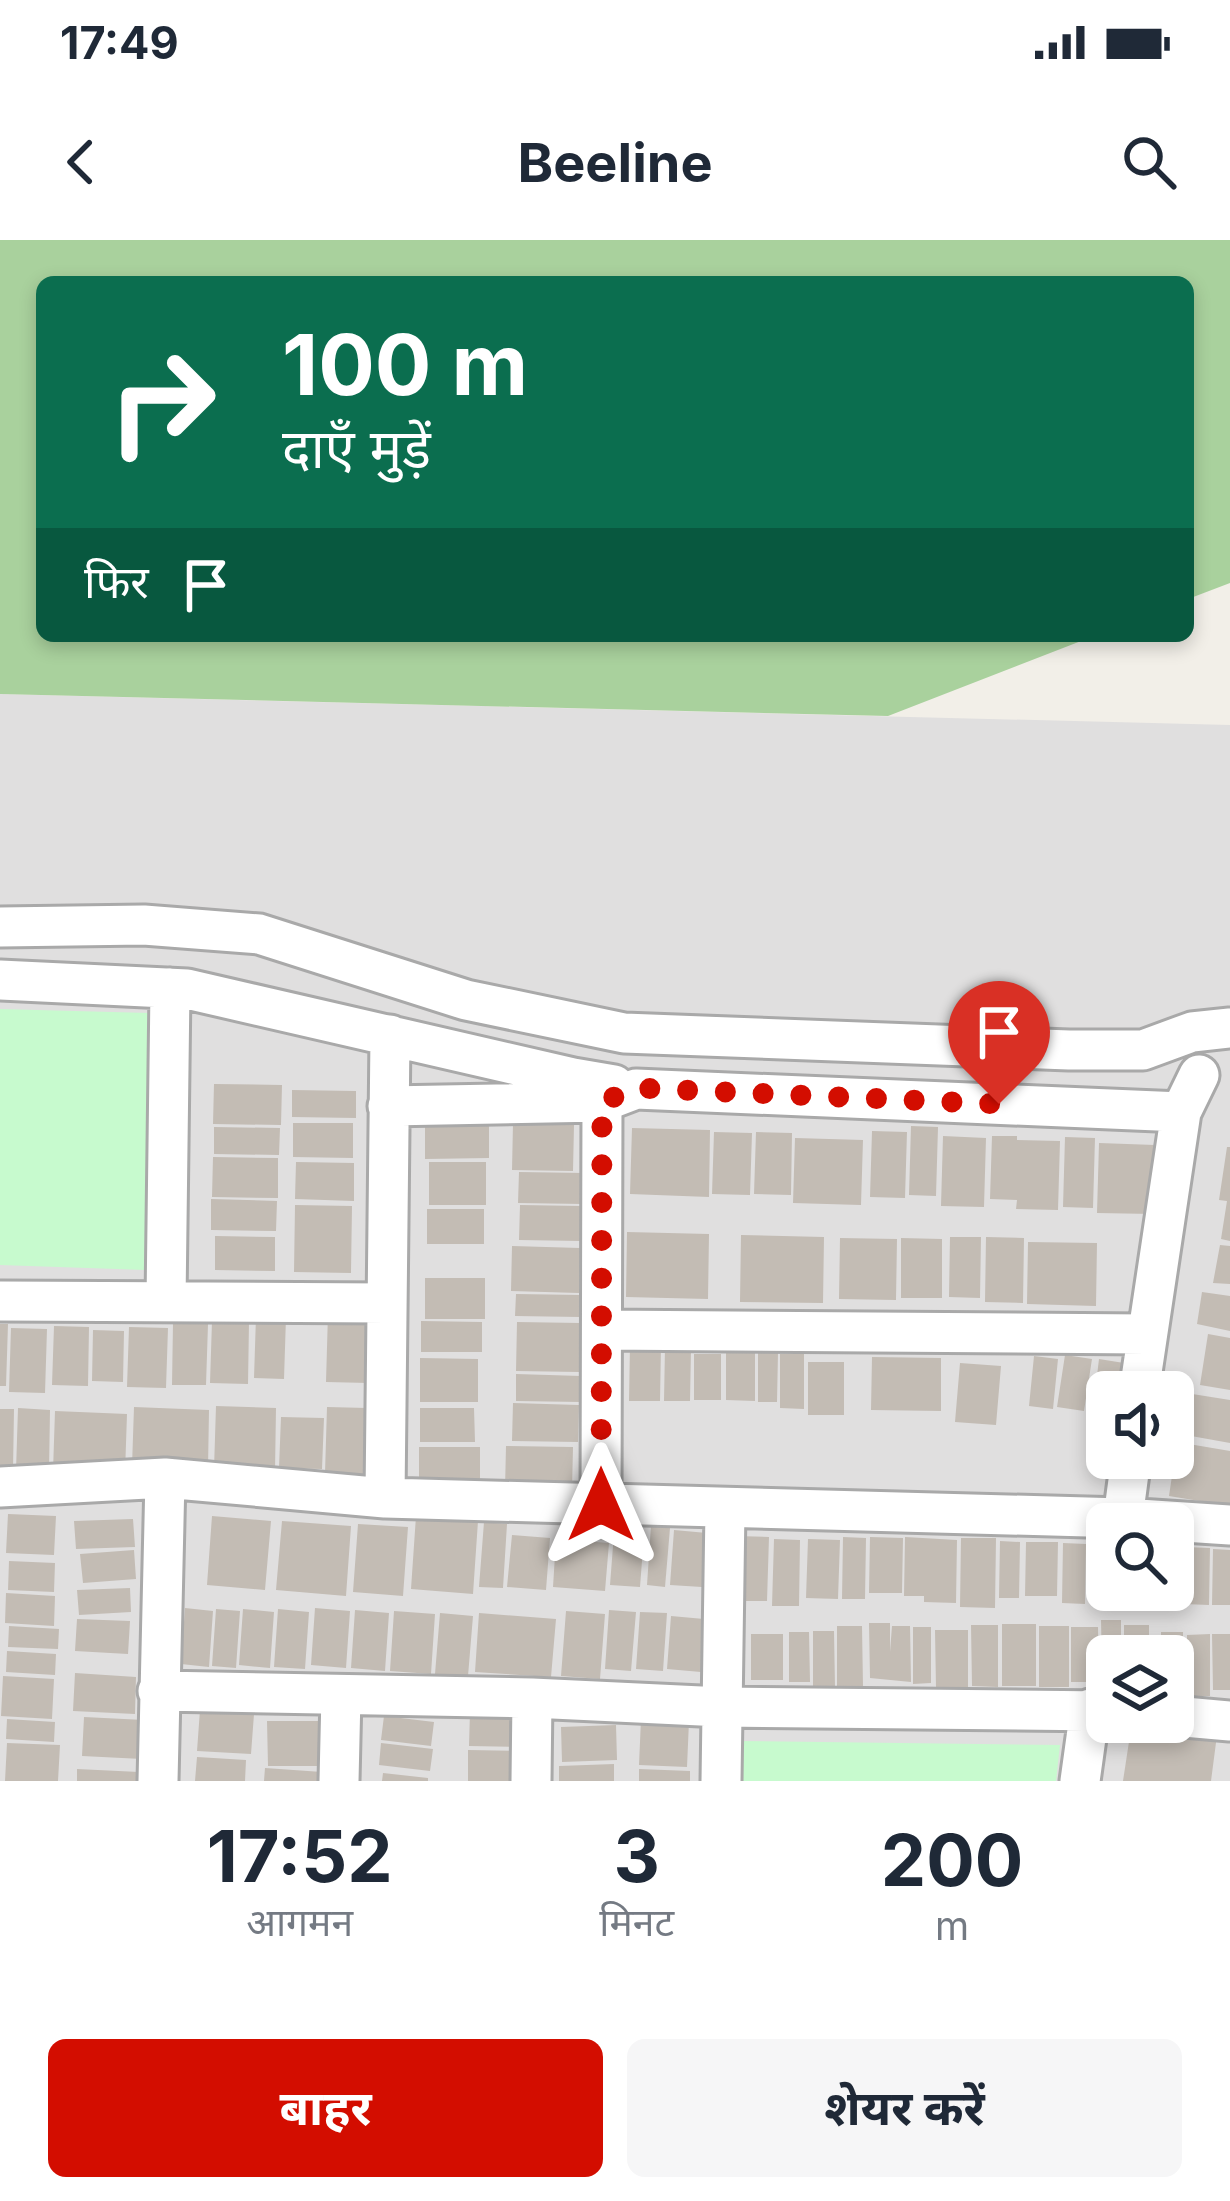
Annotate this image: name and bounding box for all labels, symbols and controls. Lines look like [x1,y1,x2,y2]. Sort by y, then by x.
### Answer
text: 17:49 [60,15,179,70]
icon: back [48,129,114,195]
icon: search [1116,129,1182,195]
text: Beeline [517,130,713,195]
text: 100 m [282,314,528,415]
icon: right [84,324,240,480]
text: दाएँ मुड़ें [282,416,431,481]
icon: arrive [173,552,239,618]
text: फिर [84,554,149,609]
pin [948,981,1050,1104]
icon: arrive [966,999,1032,1065]
map controls [1086,1371,1194,1743]
button: sound [1086,1371,1194,1479]
position arrow [538,1442,664,1568]
button: search [1086,1503,1194,1611]
button: layers [1086,1635,1194,1743]
text: 17:52 [207,1812,393,1899]
text: 3 [613,1812,660,1899]
text: 200 [881,1816,1023,1903]
text: आगमन [246,1898,353,1945]
text: मिनट [599,1898,674,1945]
text: m [935,1902,969,1949]
button: बाहर [48,2039,603,2177]
button: शेयर करें [627,2039,1182,2177]

